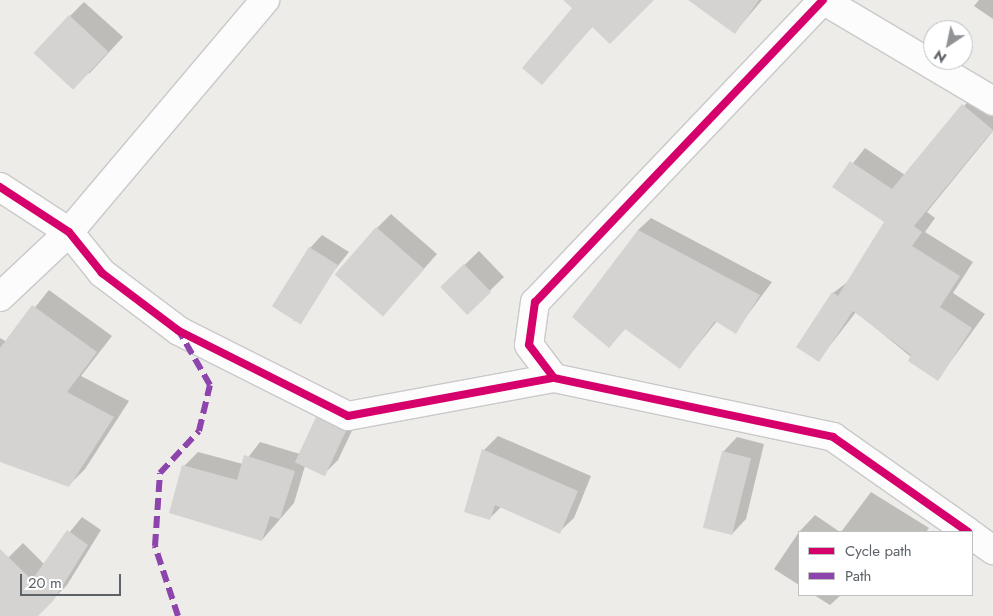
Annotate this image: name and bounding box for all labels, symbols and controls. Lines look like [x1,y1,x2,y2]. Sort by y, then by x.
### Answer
north arrow [923,20,973,70]
text: N [930,45,950,68]
legend [798,531,973,596]
text: Cycle path [845,540,912,562]
scale bar [22,564,124,596]
text: Path [845,565,871,587]
text: 20 m [28,572,62,594]

